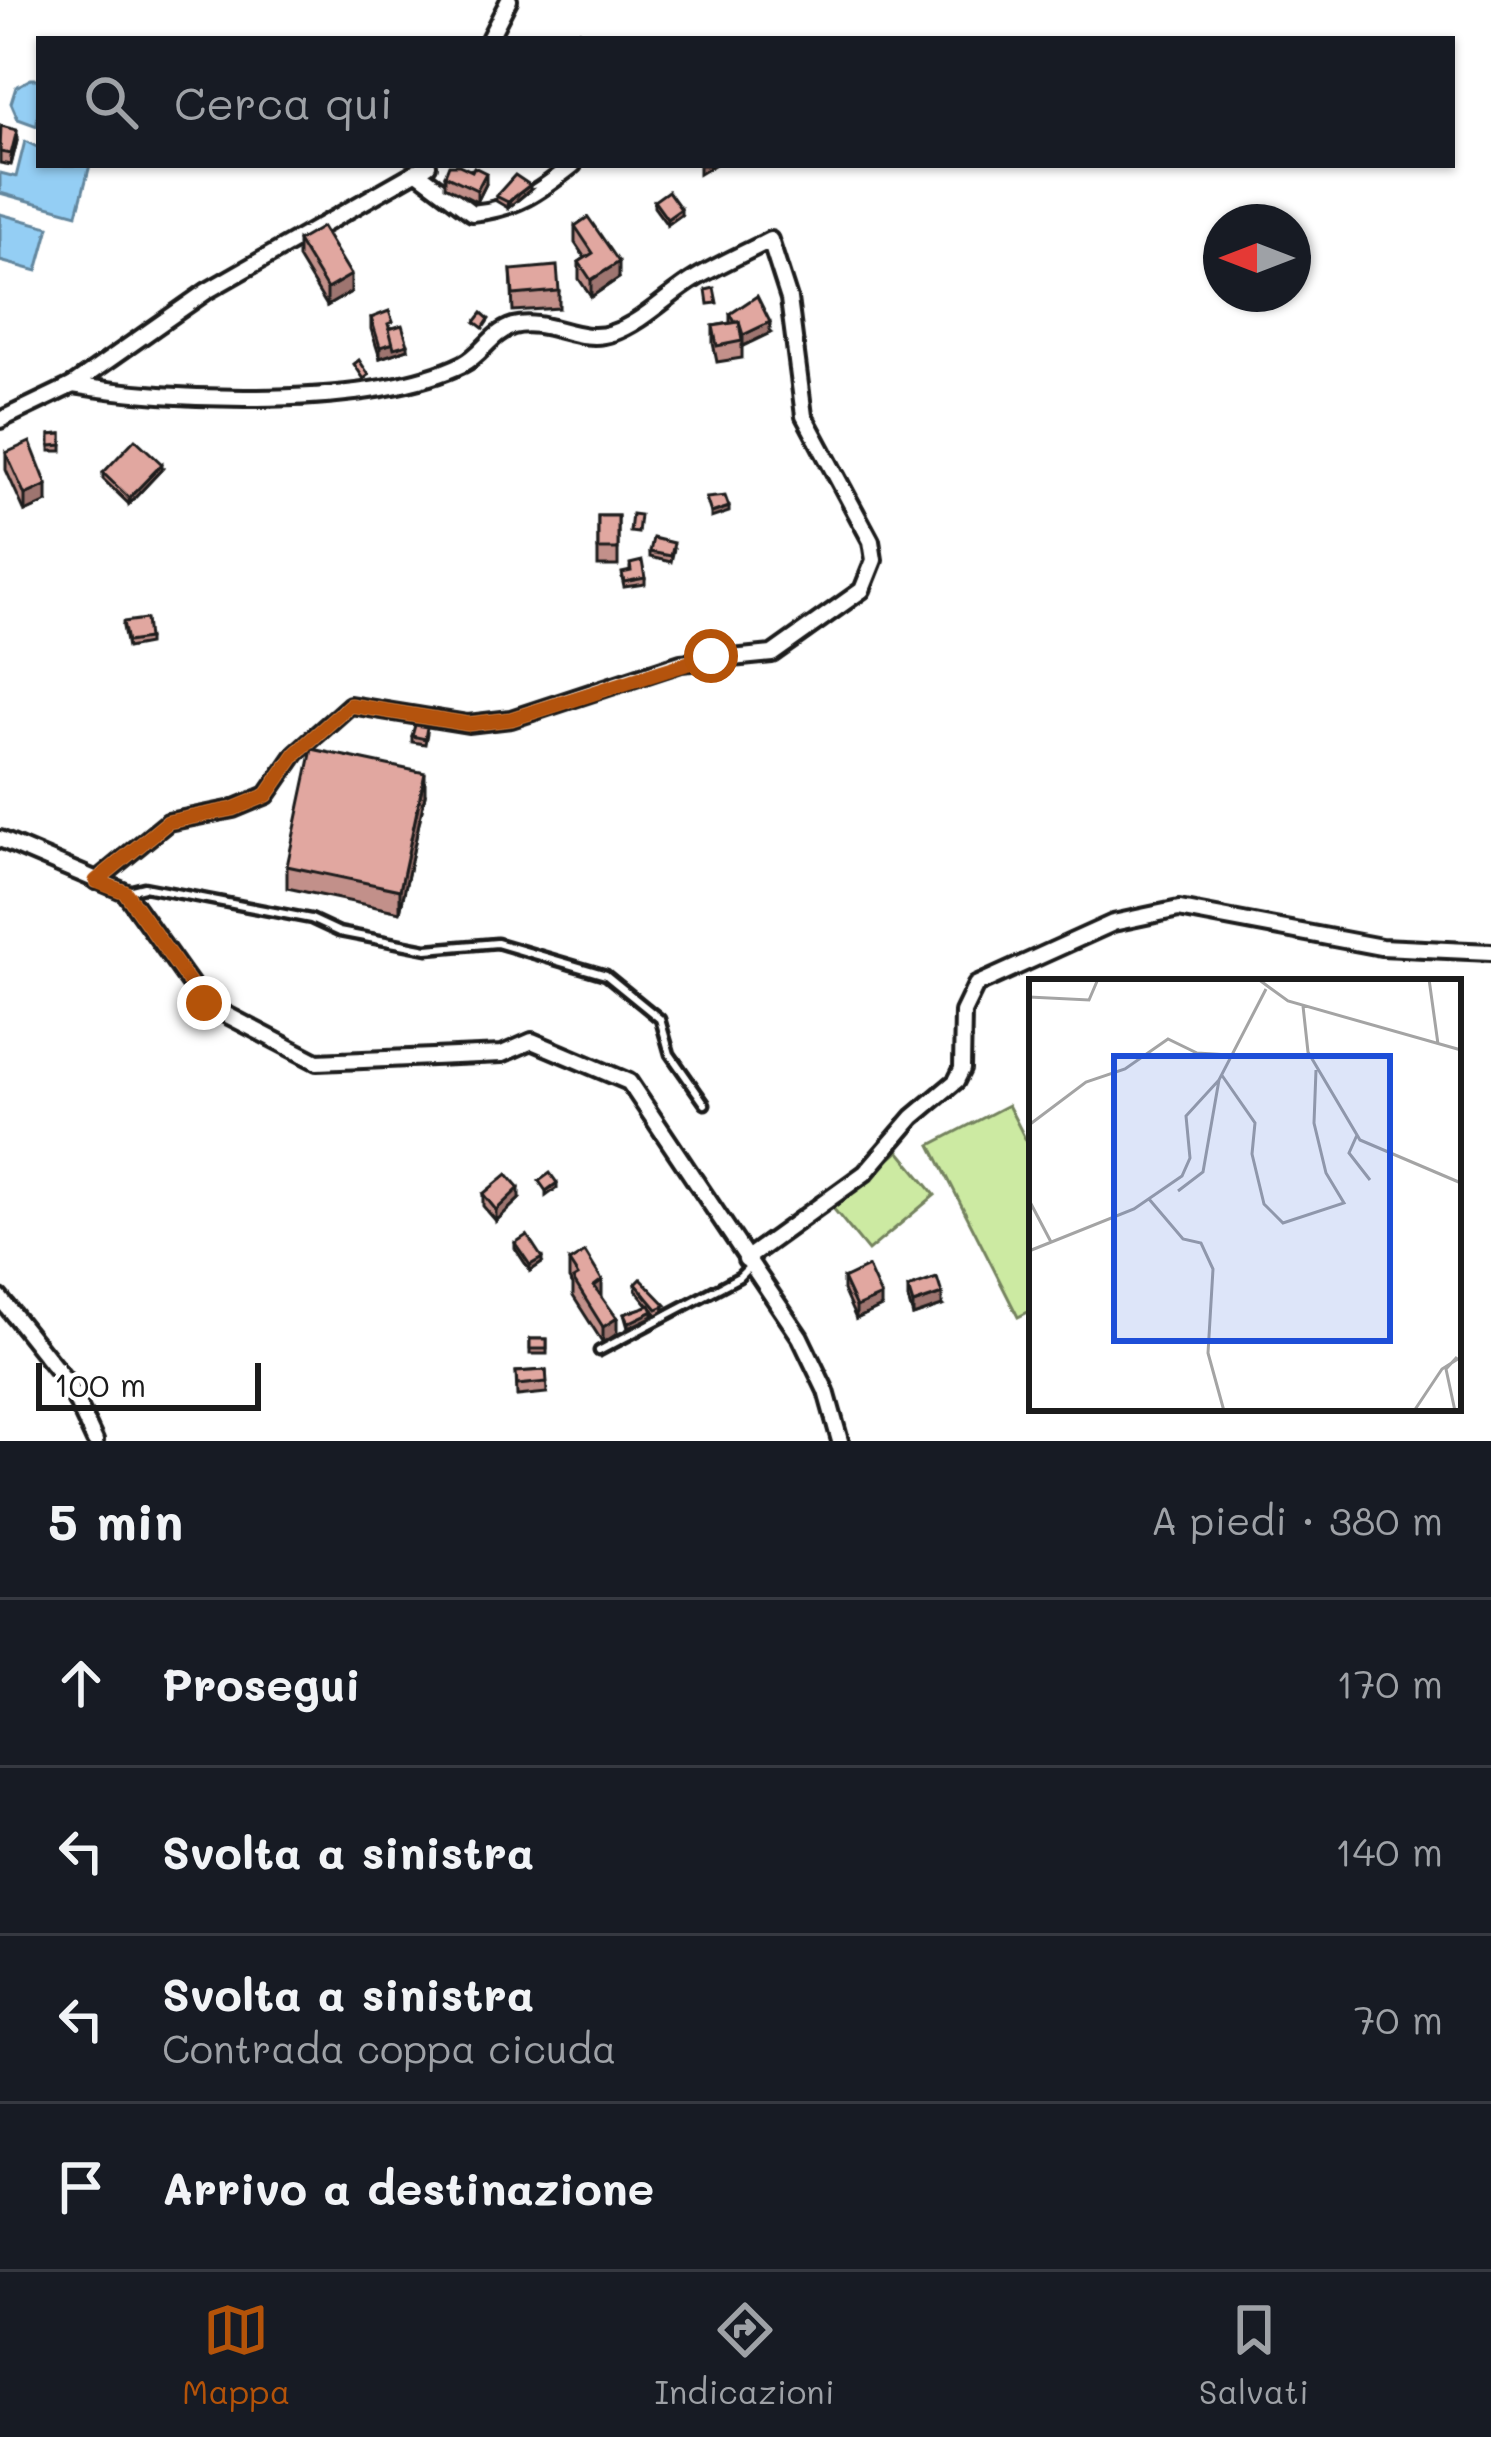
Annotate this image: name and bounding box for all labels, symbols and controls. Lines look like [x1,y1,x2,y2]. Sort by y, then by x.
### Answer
search box [36,36,1455,168]
icon: search [78,69,144,135]
text: Cerca qui [174,73,393,131]
north arrow [1203,204,1311,312]
route start [684,629,738,683]
route end [177,976,231,1030]
inset map [1029,979,1461,1411]
scale bar [36,1357,261,1410]
text: 100 m [54,1362,146,1405]
text: 5 min [48,1486,183,1553]
text: A piedi · 380 m [1151,1494,1443,1545]
icon: ahead [48,1650,114,1716]
text: Prosegui [162,1654,361,1712]
text: 170 m [1336,1657,1443,1708]
icon: left [48,1818,114,1884]
text: Svolta a sinistra [162,1822,534,1880]
text: 140 m [1335,1825,1443,1876]
text: Svolta a sinistra [162,1964,534,2022]
icon: left [48,1986,114,2052]
text: 70 m [1354,1993,1443,2044]
text: Contrada coppa cicuda [162,2022,616,2073]
icon: arrive [48,2154,114,2220]
text: Arrivo a destinazione [162,2158,654,2216]
tab: Mappa [182,2297,290,2412]
tab: Indicazioni [654,2297,835,2412]
tab: Salvati [1199,2297,1309,2412]

